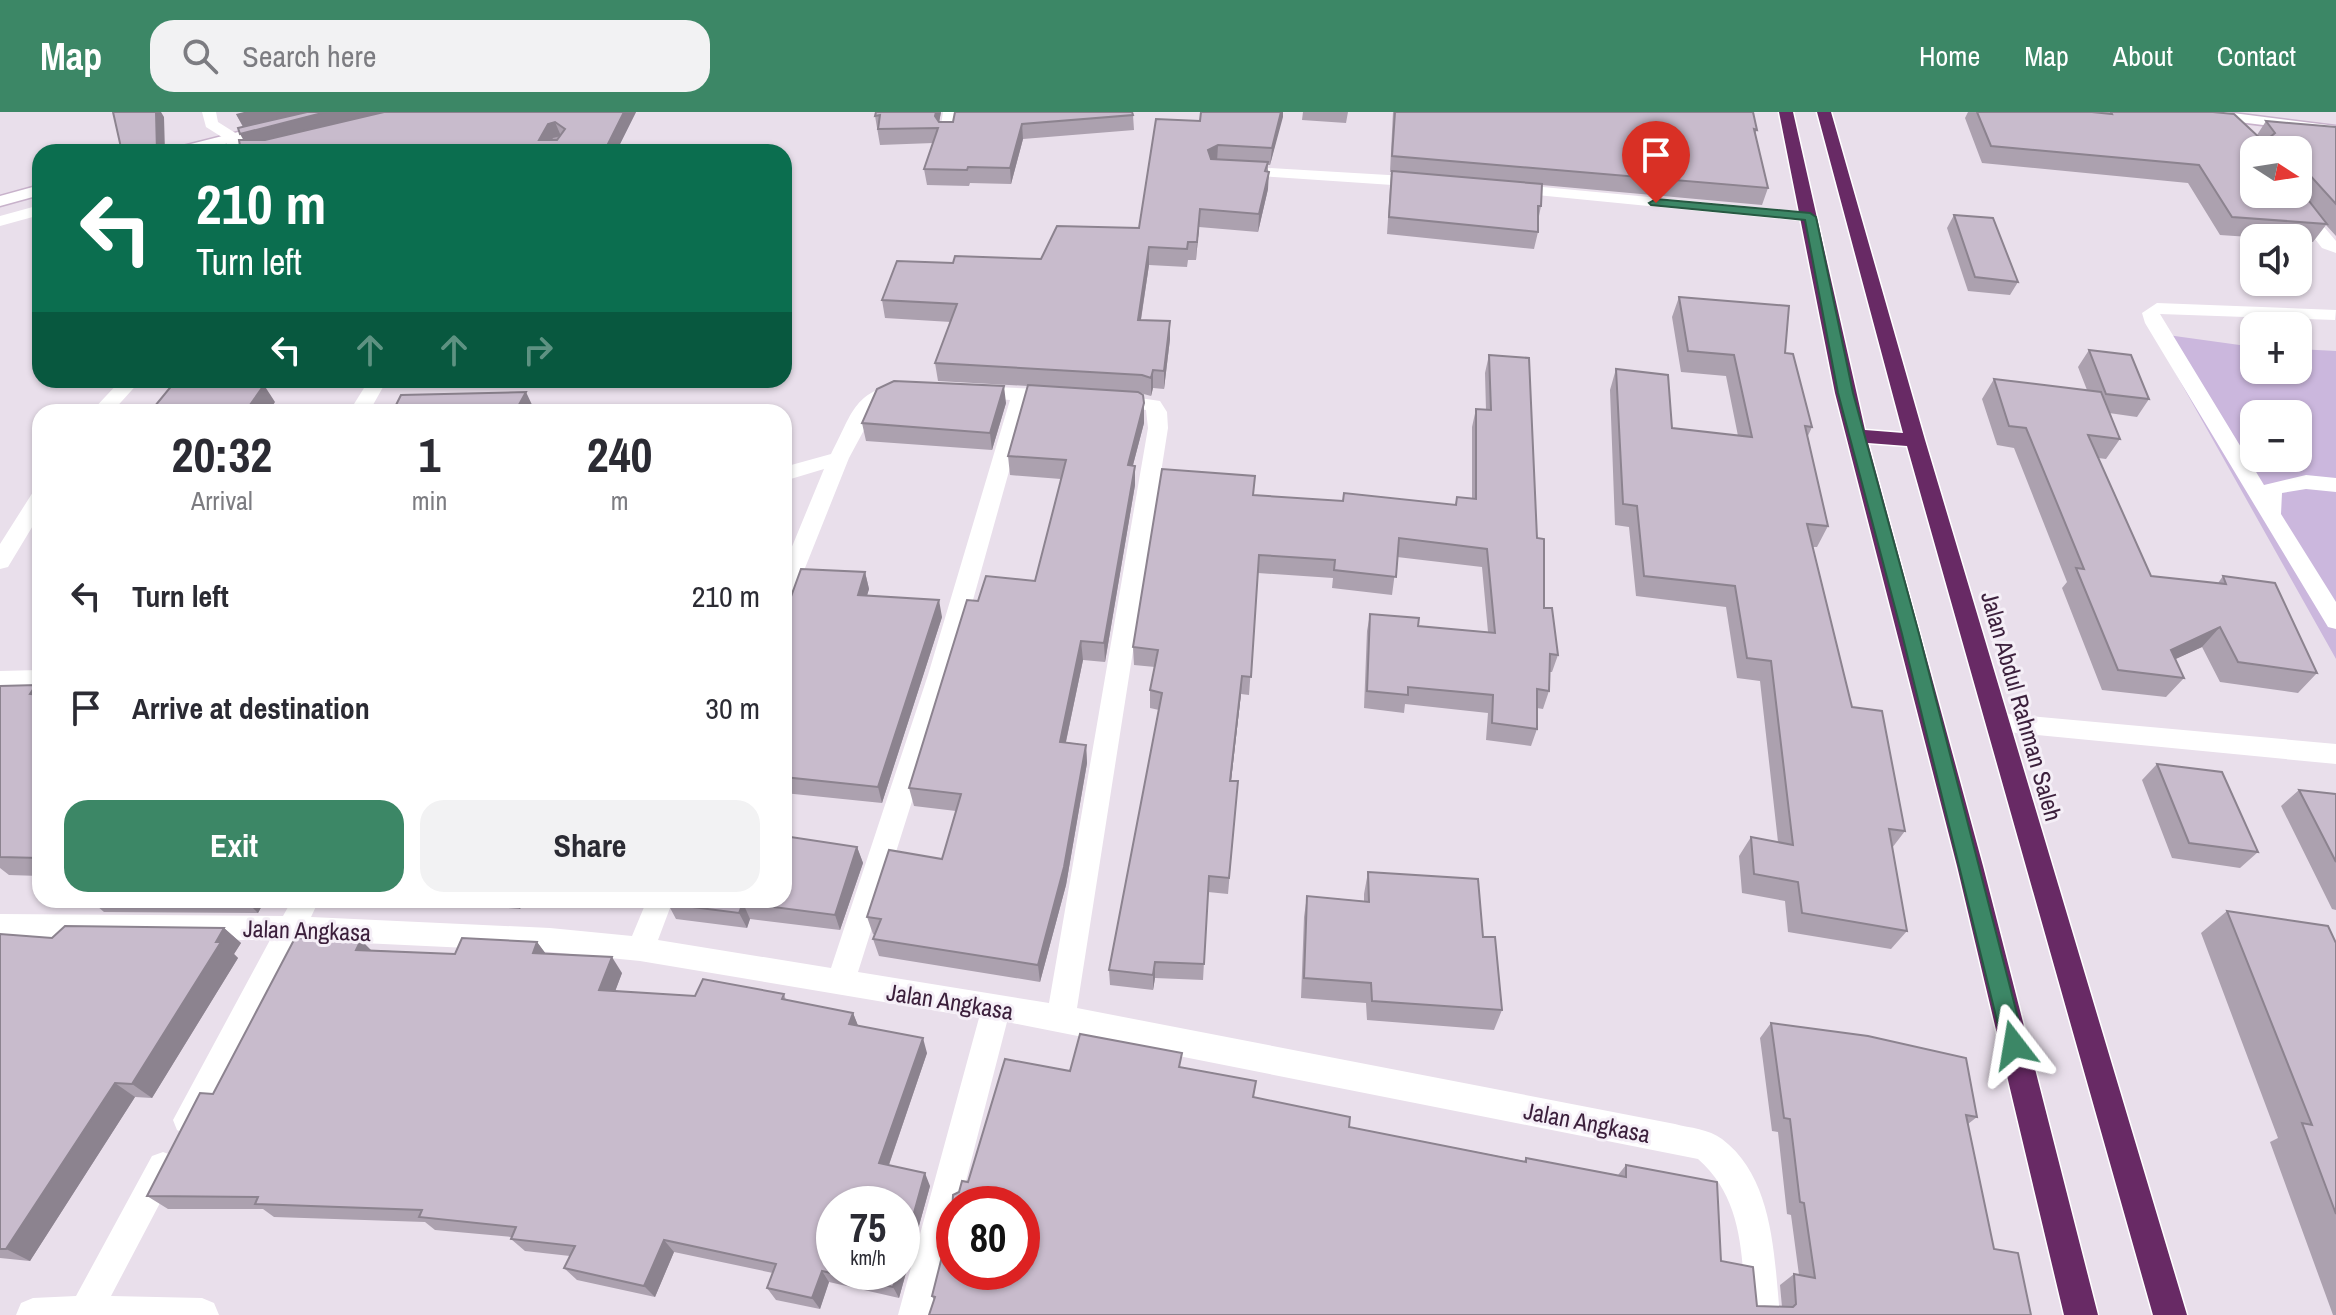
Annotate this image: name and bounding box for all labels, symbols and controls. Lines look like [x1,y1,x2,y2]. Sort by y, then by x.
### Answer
search box [150,20,710,92]
text: Map [40,31,102,82]
icon: search [178,34,222,78]
text: Search here [242,36,376,76]
text: Home [1919,37,1980,75]
text: Map [2024,37,2069,75]
text: About [2113,37,2173,75]
text: Contact [2217,37,2296,75]
pin [1622,121,1690,203]
icon: arrive [1634,133,1678,177]
north arrow [2240,136,2312,208]
map controls [2240,136,2312,472]
text: 210 m [196,166,326,241]
icon: left [64,176,168,280]
button: sound [2240,224,2312,296]
text: Turn left [196,238,302,286]
button: + [2240,312,2312,384]
icon: left [264,328,308,372]
icon: ahead [348,328,392,372]
icon: ahead [432,328,476,372]
icon: right [516,328,560,372]
button: − [2240,400,2312,472]
text: 20:32 [172,422,272,487]
text: 1 [419,422,440,487]
text: 240 [587,422,652,487]
text: Arrival [191,483,253,518]
text: min [412,483,447,518]
text: m [611,483,629,518]
icon: left [64,574,108,618]
text: Turn left [132,576,229,616]
text: 210 m [692,576,760,616]
street label: Jalan Abdul Rahman Saleh [1974,587,2070,825]
icon: arrive [64,686,108,730]
text: Arrive at destination [132,688,370,728]
text: 30 m [705,688,760,728]
button: Exit [64,800,404,892]
button: Share [420,800,760,892]
street label: Jalan Angkasa [242,912,372,948]
street label: Jalan Angkasa [884,975,1016,1027]
position arrow [1972,1003,2056,1087]
street label: Jalan Angkasa [1521,1094,1653,1150]
speed limit sign: 80 [936,1186,1040,1290]
text: 75 [850,1201,886,1254]
text: km/h [850,1244,886,1271]

